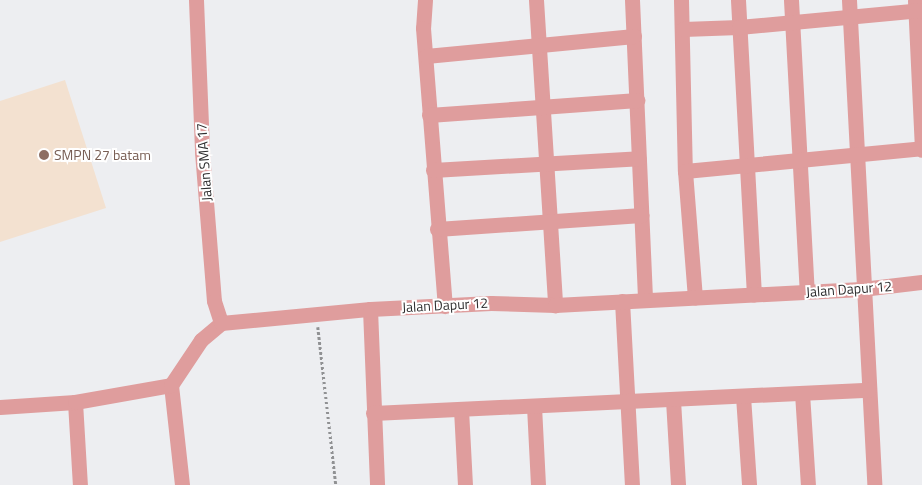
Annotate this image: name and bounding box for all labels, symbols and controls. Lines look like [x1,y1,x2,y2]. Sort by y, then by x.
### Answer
street label: Jalan SMA 17 [193,122,215,202]
place label: SMPN 27 batam [54,147,151,163]
marker: SMPN 27 batam [38,149,50,161]
street label: Jalan Dapur 12 [805,278,893,300]
street label: Jalan Dapur 12 [401,294,489,316]

